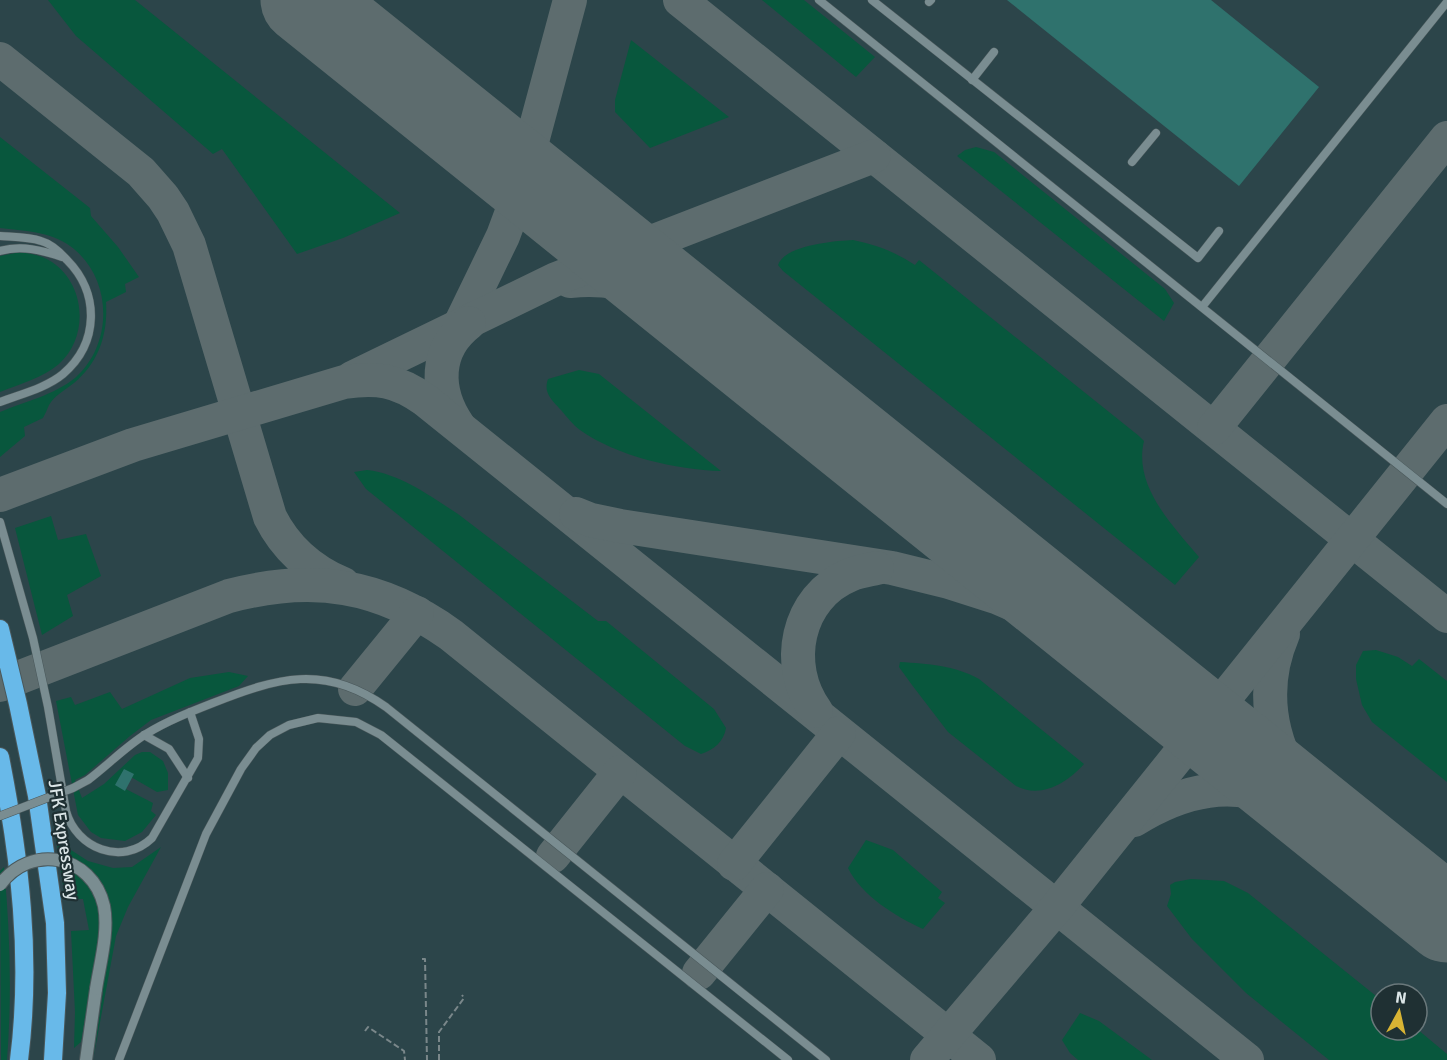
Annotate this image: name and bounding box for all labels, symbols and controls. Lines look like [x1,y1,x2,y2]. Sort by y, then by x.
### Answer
street label: JFK Expressway [44,778,84,902]
north arrow [1369,982,1429,1042]
text: N [1394,987,1408,1009]

